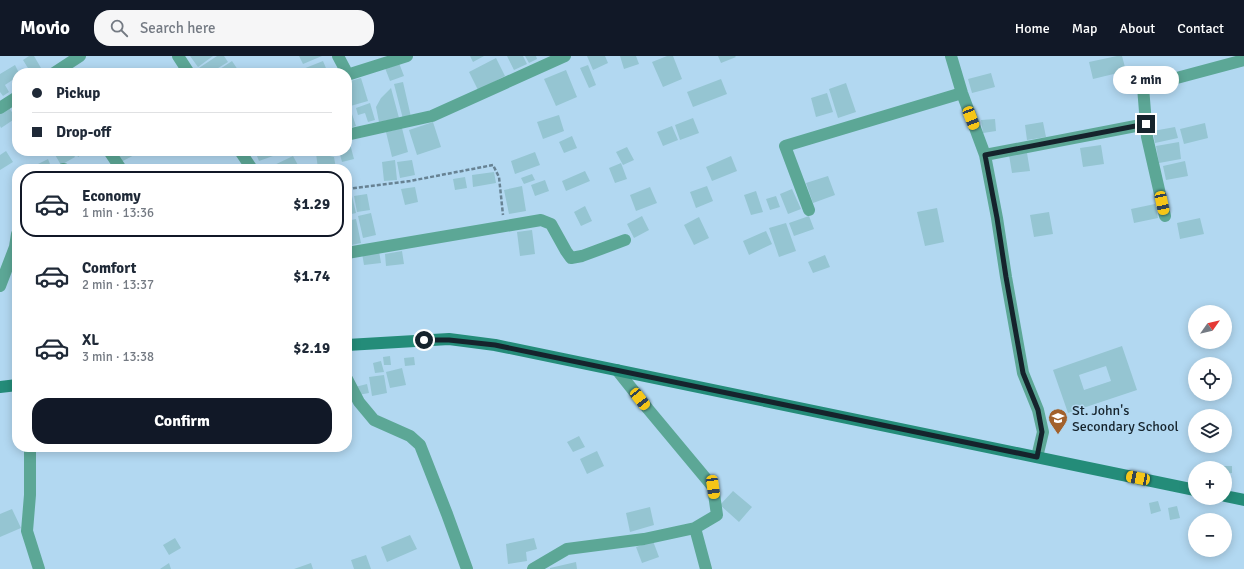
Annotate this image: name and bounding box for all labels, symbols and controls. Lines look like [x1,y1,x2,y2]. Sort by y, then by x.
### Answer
search box [94,10,374,46]
text: Movio [20,16,70,40]
icon: search [108,17,130,39]
text: Search here [140,19,216,37]
text: Home [1015,20,1050,37]
text: Map [1072,20,1097,37]
text: About [1119,20,1155,37]
text: Contact [1177,20,1224,37]
callout: 2 min [1113,66,1179,94]
text: 2 min [1130,72,1162,88]
text: Pickup [56,84,100,102]
car [961,105,981,131]
route end [1137,115,1155,133]
text: Drop-off [56,123,111,141]
icon: car [34,186,70,222]
text: Economy [82,187,141,205]
car [1154,190,1170,216]
text: $1.29 [293,195,330,213]
text: 1 min · 13:36 [82,205,154,221]
icon: car [34,258,70,294]
text: Comfort [82,259,136,277]
text: $1.74 [293,267,330,285]
text: 2 min · 13:37 [82,277,154,293]
north arrow [1188,305,1232,349]
map controls [1188,305,1232,557]
icon: car [34,330,70,366]
text: XL [82,331,99,349]
route start [415,331,433,349]
text: $2.19 [293,339,330,357]
text: 3 min · 13:38 [82,349,154,365]
button: locate [1188,357,1232,401]
car [628,386,652,412]
button: Confirm [32,398,332,444]
place label: St. John's Secondary School [1072,402,1179,435]
school or university icon: St. John's Secondary School [1047,407,1069,435]
button: layers [1188,409,1232,453]
button: + [1188,461,1232,505]
car [1125,470,1151,486]
car [705,474,721,500]
button: − [1188,513,1232,557]

